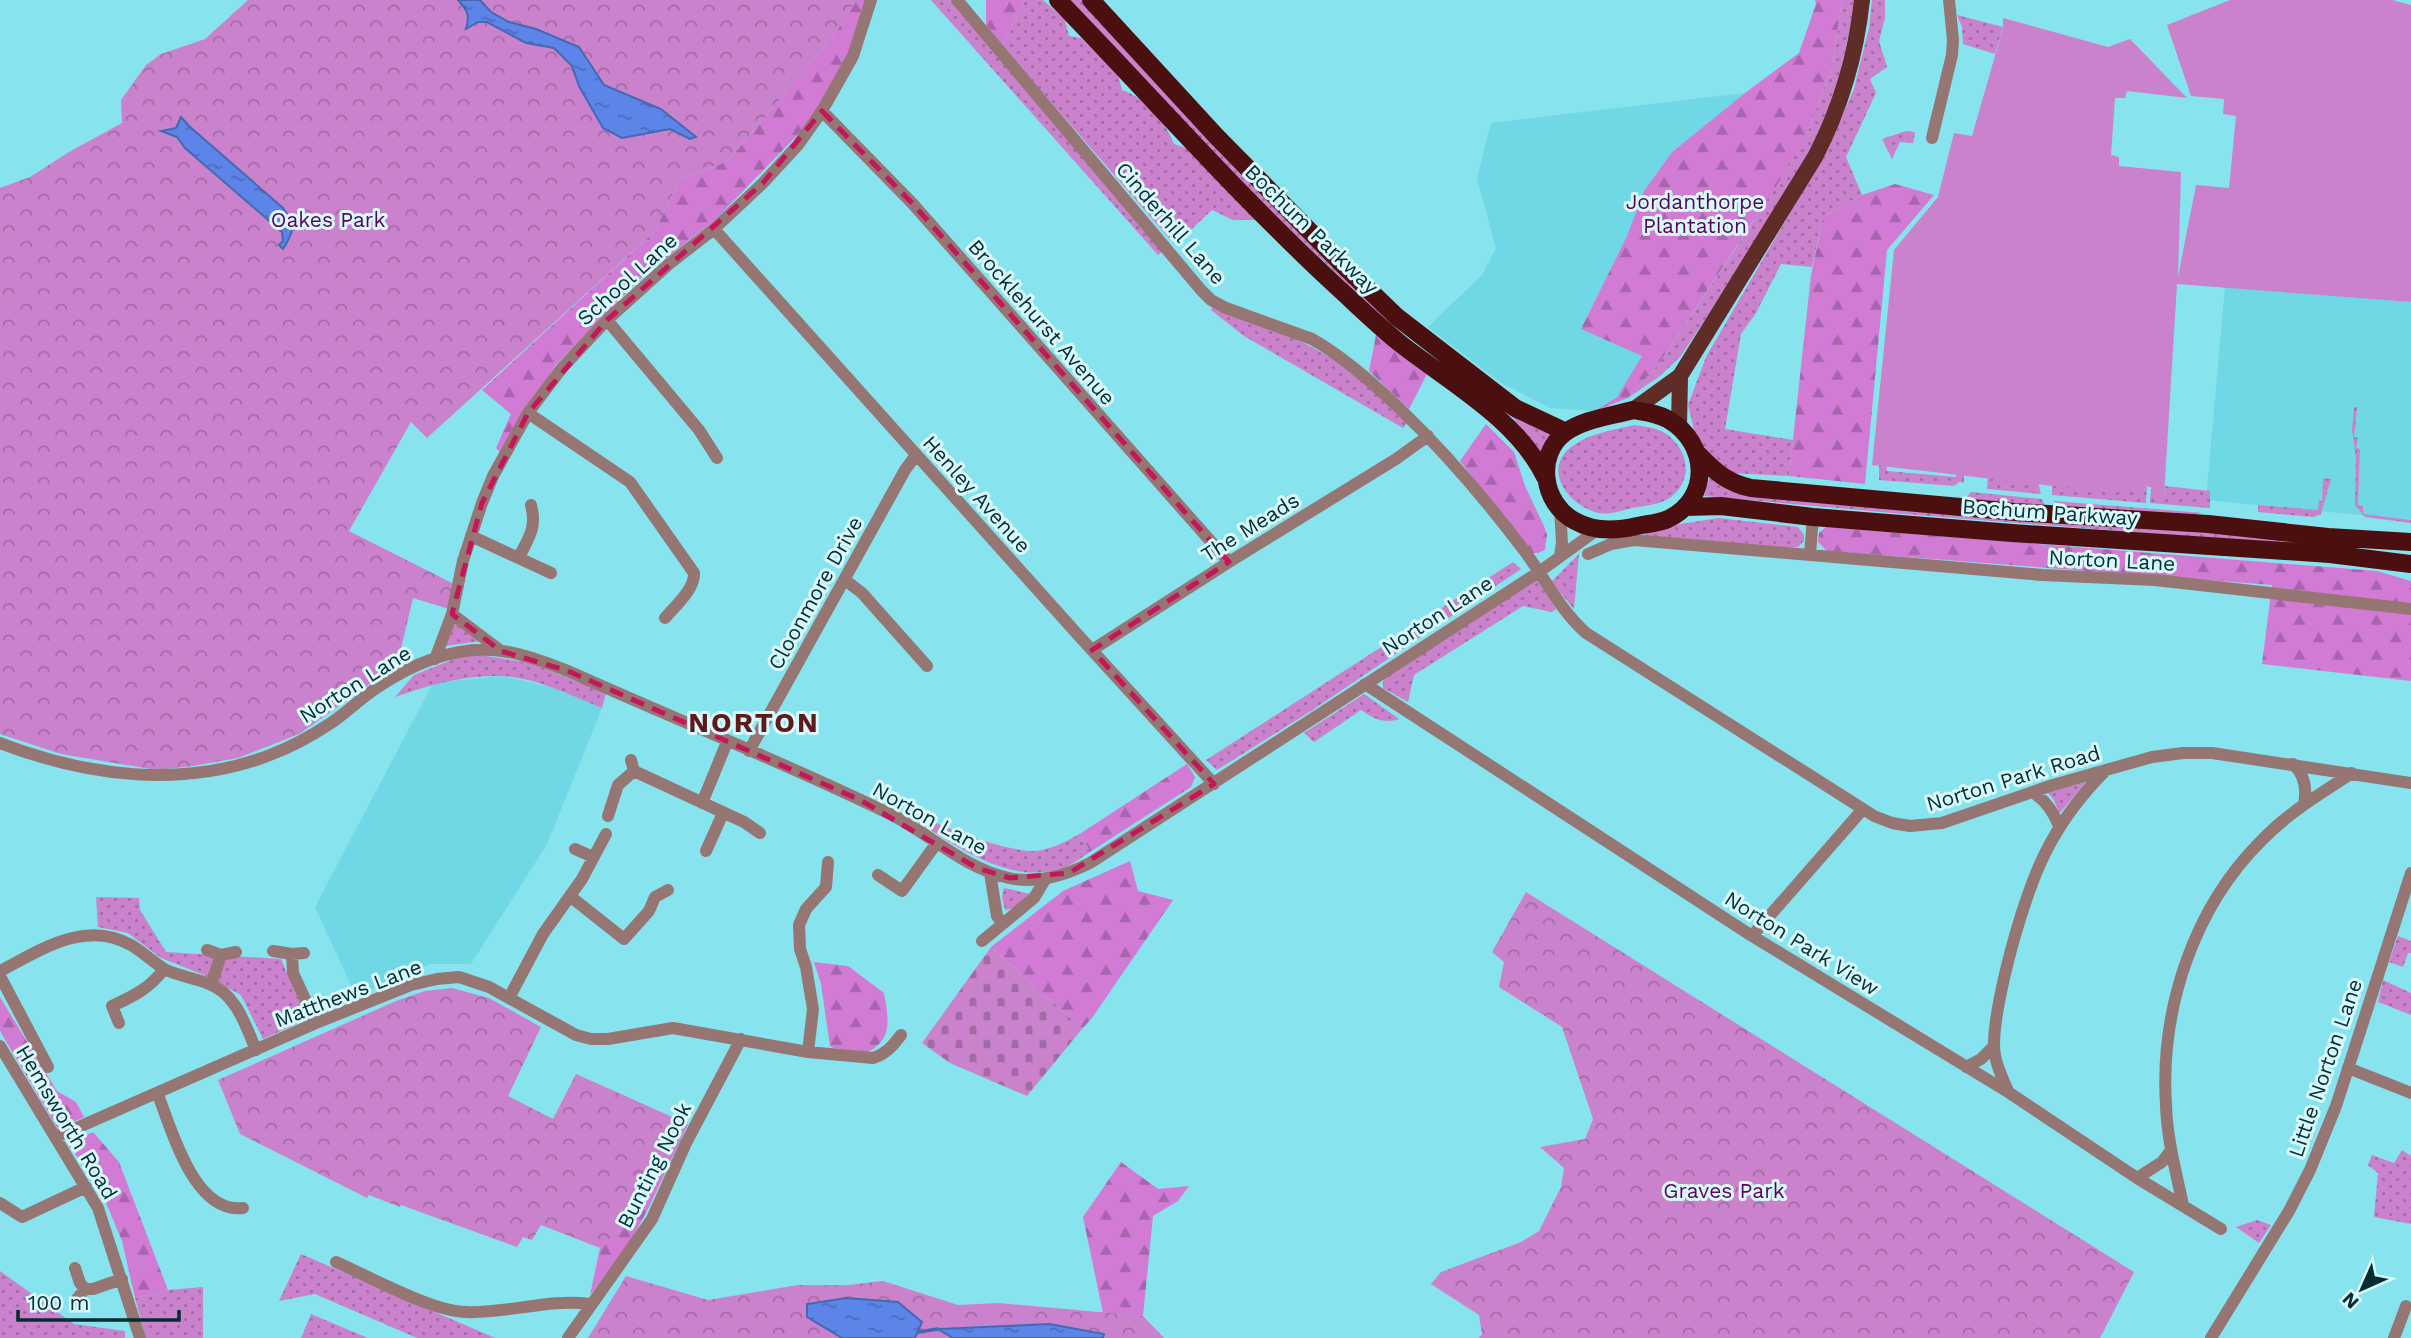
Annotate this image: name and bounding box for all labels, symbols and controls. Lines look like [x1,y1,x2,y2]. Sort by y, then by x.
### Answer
street label: Cinderhill Lane [1111,157,1231,289]
street label: Bochum Parkway [1240,159,1384,299]
park label: Jordanthorpe Plantation [1626,189,1764,238]
park label: Oakes Park [271,207,385,232]
street label: School Lane [572,228,682,330]
street label: Brocklehurst Avenue [963,234,1121,410]
street label: Henley Avenue [918,430,1036,558]
street label: The Meads [1197,487,1303,567]
street label: Bochum Parkway [1961,493,2139,531]
street label: Cloonmore Drive [763,512,867,674]
street label: Norton Lane [2048,544,2176,576]
street label: Norton Lane [1377,570,1497,660]
street label: Norton Lane [295,640,415,728]
district label: NORTON [688,706,820,739]
street label: Norton Park Road [1923,740,2103,816]
street label: Norton Lane [868,776,992,860]
street label: Norton Park View [1720,885,1884,1001]
street label: Matthews Lane [271,953,425,1033]
street label: Little Norton Lane [2283,976,2367,1160]
street label: Hemsworth Road [11,1040,123,1204]
street label: Bunting Nook [612,1098,696,1232]
park label: Graves Park [1663,1178,1785,1203]
north arrow [2327,1254,2397,1324]
scale bar [18,1278,178,1322]
text: N [2337,1288,2363,1314]
text: 100 m [28,1290,90,1315]

